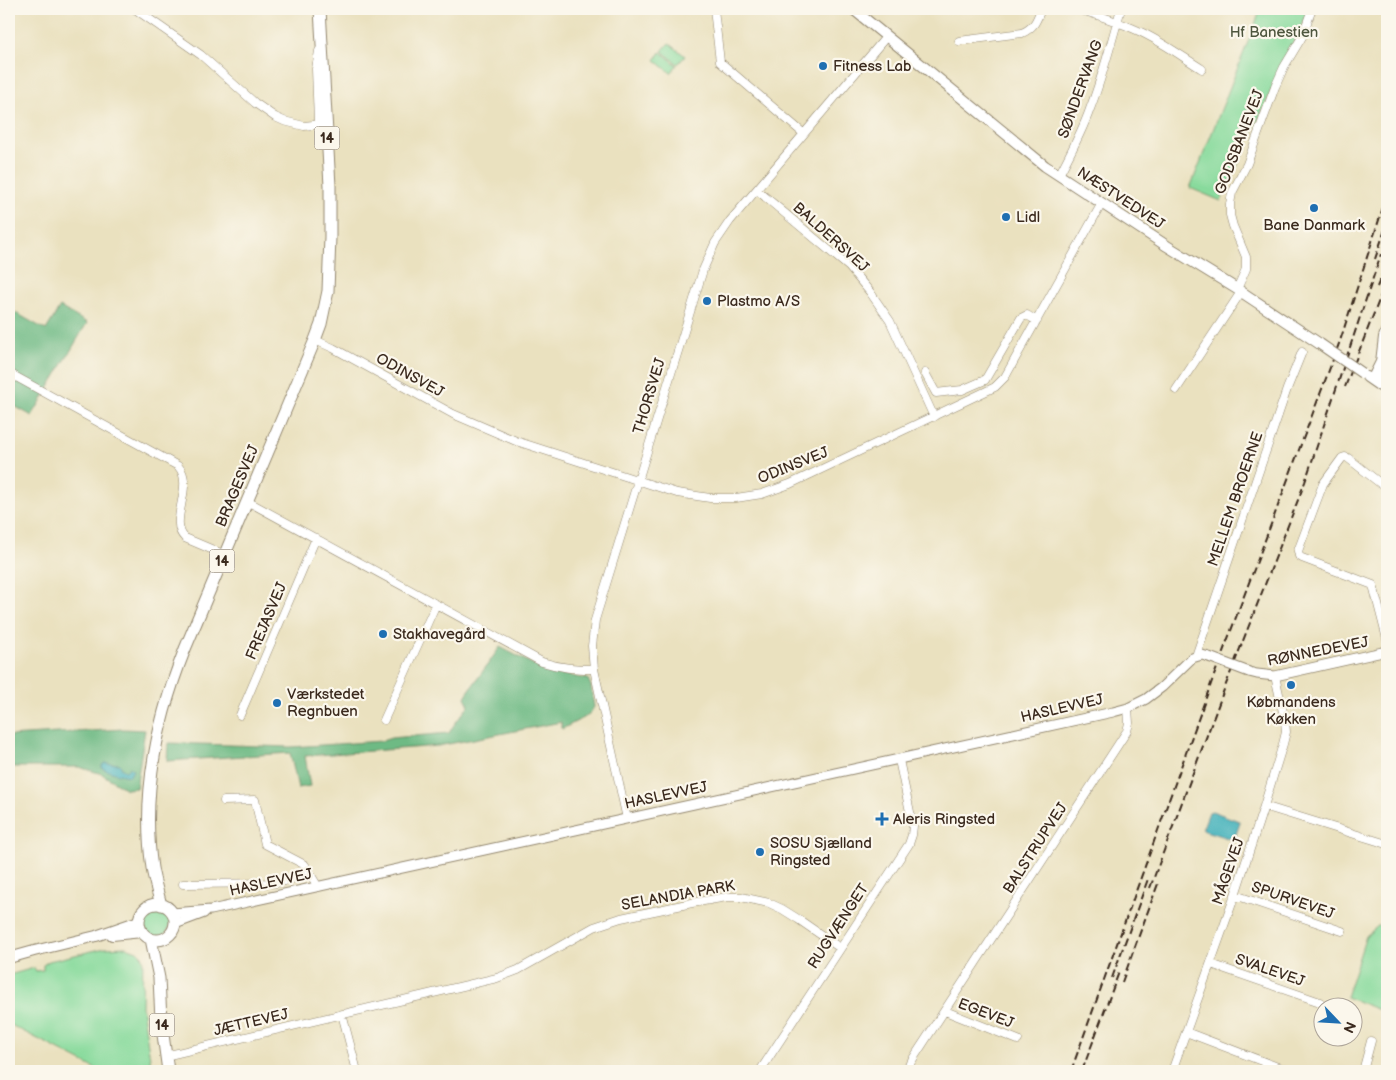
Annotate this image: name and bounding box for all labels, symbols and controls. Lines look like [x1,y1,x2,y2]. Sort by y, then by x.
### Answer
park label: Hf Banestien [1230,23,1318,42]
street label: SØNDERVANG [1054,37,1107,141]
place label: Fitness Lab [833,57,912,76]
marker: Fitness Lab [817,60,829,72]
street label: GODSBANEVEJ [1211,86,1268,197]
road number: 14 [314,126,340,150]
street label: NÆSTVEDVEJ [1073,163,1169,234]
street label: BALDERSVEJ [789,198,873,277]
marker: Bane Danmark [1308,202,1320,214]
place label: Lidl [1016,208,1040,227]
marker: Lidl [1000,211,1012,223]
place label: Bane Danmark [1263,216,1365,235]
place label: Plastmo A/S [717,292,800,311]
marker: Plastmo A/S [701,295,713,307]
street label: ODINSVEJ [373,349,448,402]
street label: THORSVEJ [629,355,670,436]
street label: MELLEM BROERNE [1204,429,1267,569]
street label: BRAGESVEJ [212,442,264,530]
street label: ODINSVEJ [755,442,832,488]
road number: 14 [210,550,234,572]
street label: FREJASVEJ [242,579,292,663]
place label: Stakhavegård [393,625,486,644]
marker: Stakhavegård [377,628,389,640]
street label: RØNNEDEVEJ [1266,632,1371,671]
marker: Købmandens Køkken [1285,679,1297,691]
place label: Værkstedet Regnbuen [287,685,365,721]
street label: HASLEVVEJ [1019,690,1106,727]
place label: Købmandens Køkken [1246,693,1336,729]
marker: Værkstedet Regnbuen [271,697,283,709]
street label: HASLEVVEJ [623,777,710,814]
street label: BALSTRUPVEJ [999,799,1072,897]
place label: Aleris Ringsted [893,810,995,829]
marker: Aleris Ringsted [875,812,889,826]
place label: SOSU Sjælland Ringsted [770,834,872,870]
street label: MÅGEVEJ [1207,834,1249,907]
marker: SOSU Sjælland Ringsted [754,846,766,858]
street label: HASLEVVEJ [228,864,315,901]
street label: SELANDIA PARK [620,876,737,915]
street label: SPURVEVEJ [1249,877,1338,924]
street label: RUGVÆNGET [804,880,873,972]
street label: SVALEVEJ [1233,950,1308,991]
street label: EGEVEJ [955,994,1017,1033]
north arrow [1314,998,1364,1048]
street label: JÆTTEVEJ [212,1004,291,1040]
road number: 14 [150,1014,174,1036]
text: N [1339,1019,1359,1036]

